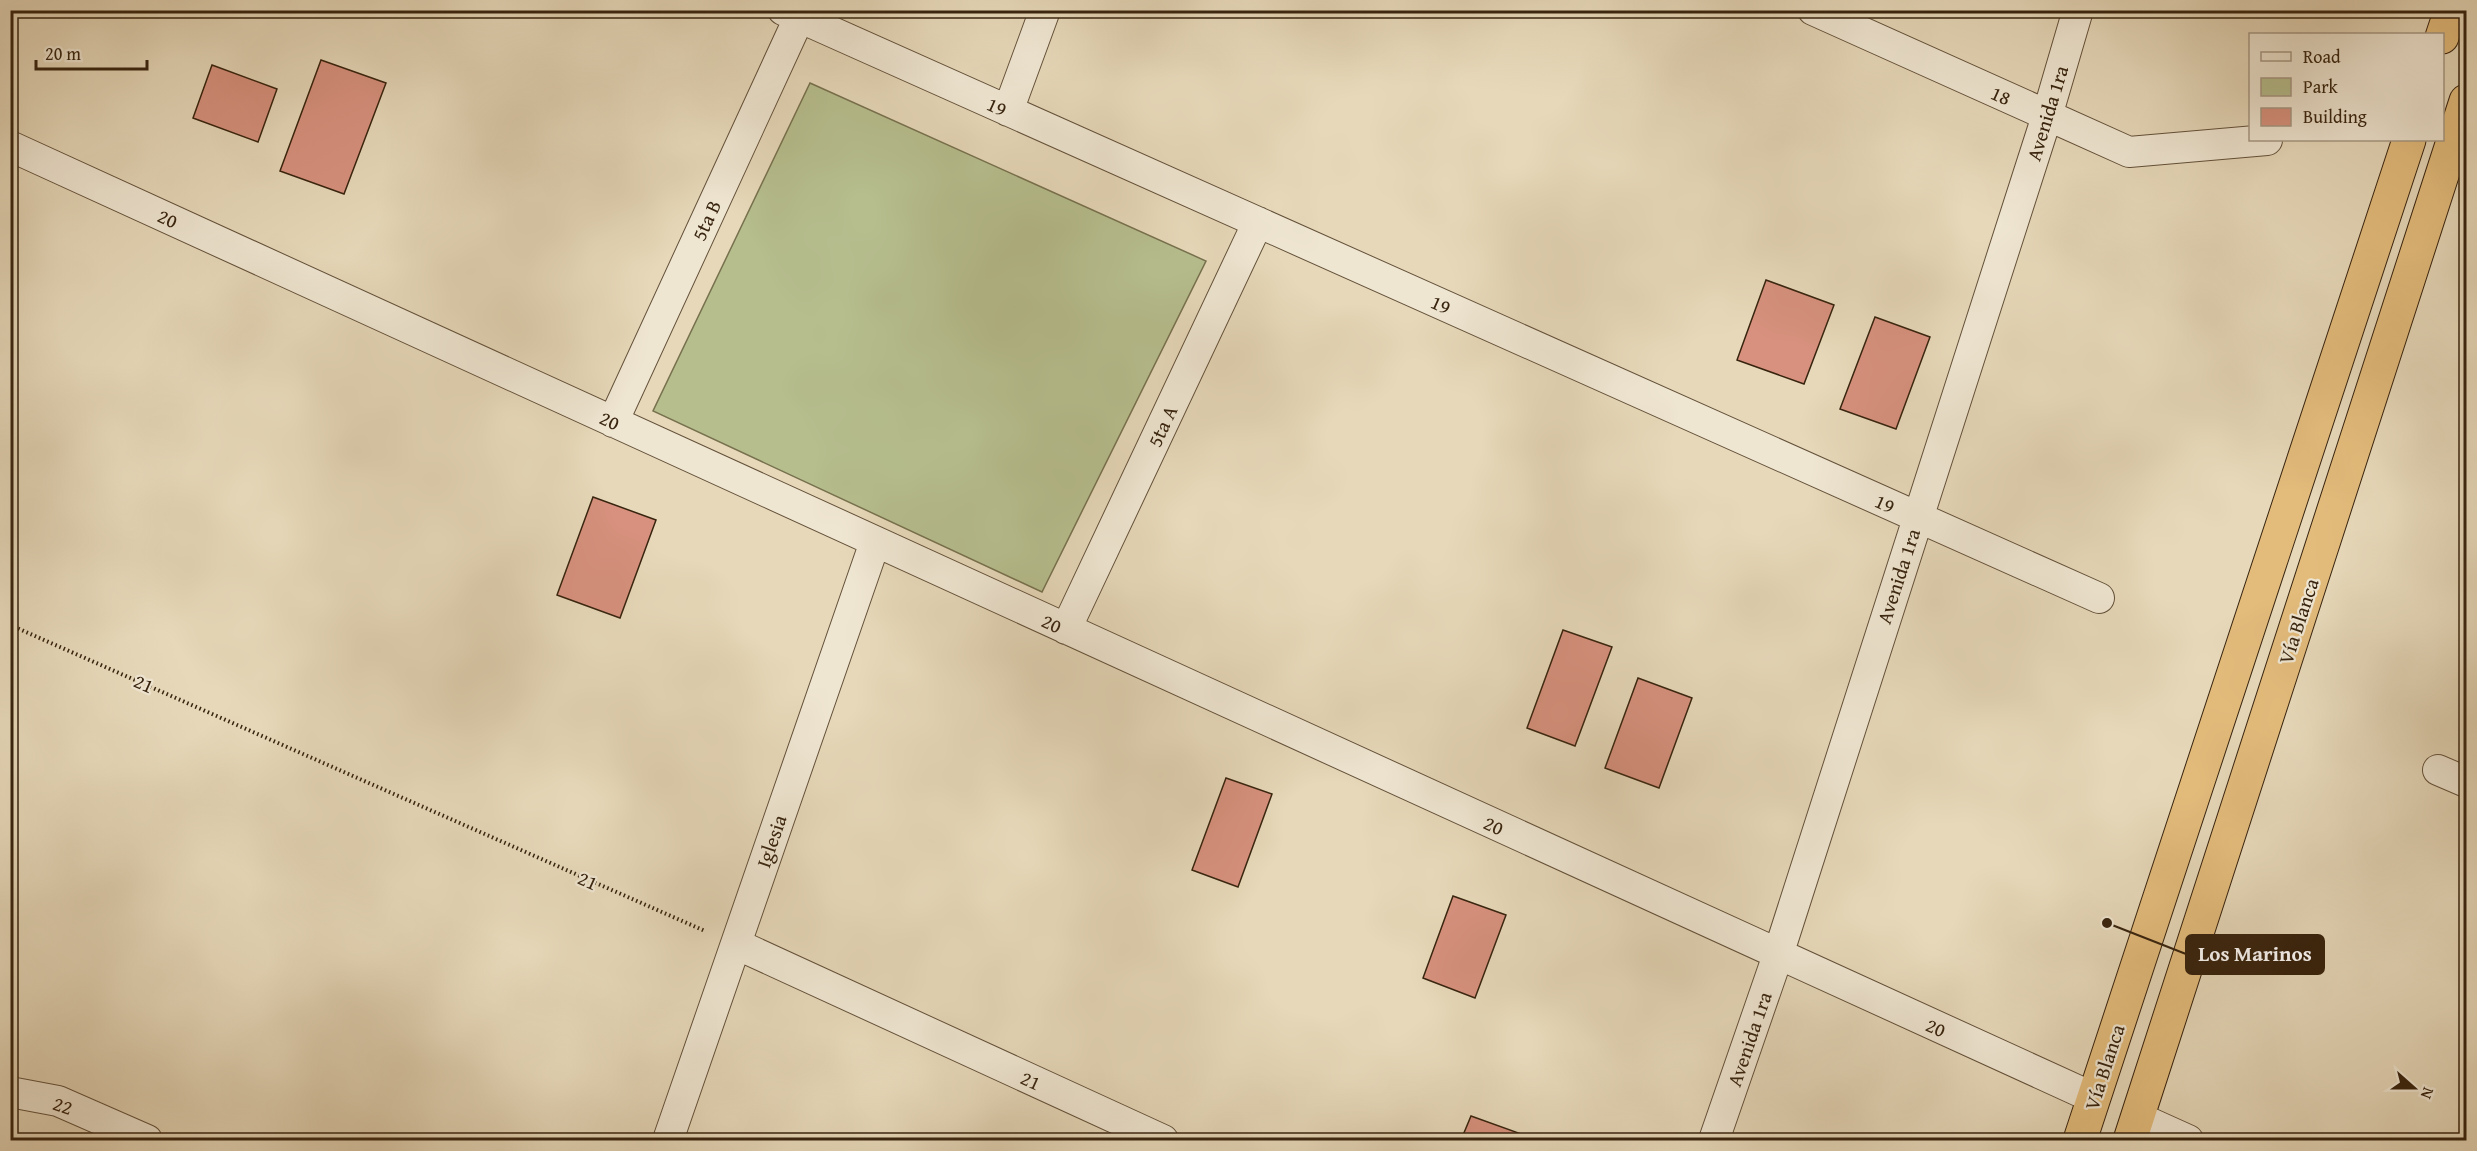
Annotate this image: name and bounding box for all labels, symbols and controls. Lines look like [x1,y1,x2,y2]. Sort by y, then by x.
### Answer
scale bar [36,33,147,71]
legend [2249,33,2444,141]
text: 20 m [45,40,81,67]
text: Road [2303,43,2341,70]
street label: Avenida 1ra [2019,61,2075,164]
text: Park [2303,73,2339,100]
street label: 18 [1986,78,2016,112]
street label: 19 [982,89,1012,123]
text: Building [2303,103,2367,130]
street label: 5ta B [684,195,728,245]
street label: 20 [153,201,183,235]
street label: 19 [1426,287,1456,321]
street label: 5ta A [1140,401,1184,451]
street label: 20 [595,403,625,437]
street label: 19 [1870,486,1900,520]
street label: Avenida 1ra [1869,524,1927,627]
street label: Vía Blanca [2271,574,2326,668]
street label: 20 [1037,606,1067,640]
street label: 21 [129,666,159,700]
street label: 20 [1479,808,1509,842]
street label: Iglesia [748,810,794,871]
street label: 21 [573,863,603,897]
callout: Los Marinos [2186,935,2324,974]
text: Los Marinos [2198,938,2312,969]
street label: Avenida 1ra [1719,987,1779,1090]
street label: 20 [1921,1010,1951,1044]
street label: Vía Blanca [2077,1020,2132,1114]
north arrow [2384,1058,2444,1118]
street label: 21 [1016,1063,1046,1097]
text: N [2415,1084,2441,1103]
street label: 22 [49,1088,77,1122]

